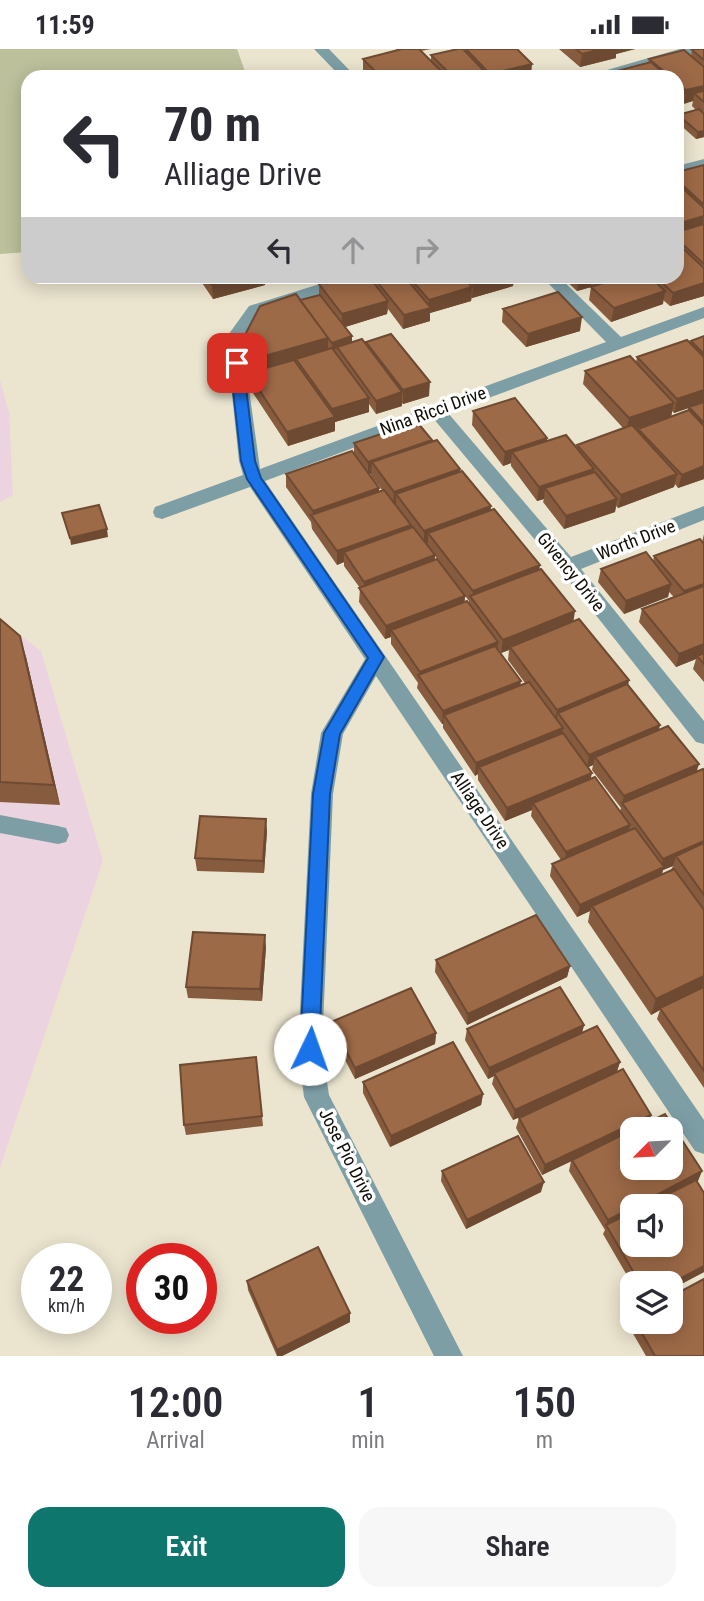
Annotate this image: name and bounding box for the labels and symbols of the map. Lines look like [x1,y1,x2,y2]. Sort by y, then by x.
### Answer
pin [207,333,267,393]
street label: Nina Ricci Drive [377,382,489,439]
street label: Worth Drive [594,515,678,564]
street label: Givency Drive [533,528,610,615]
street label: Alliage Drive [447,767,514,852]
position arrow [273,1012,347,1086]
street label: Jose Pio Drive [315,1105,380,1205]
north arrow [620,1117,682,1179]
speed limit sign: 30 [126,1243,217,1334]

